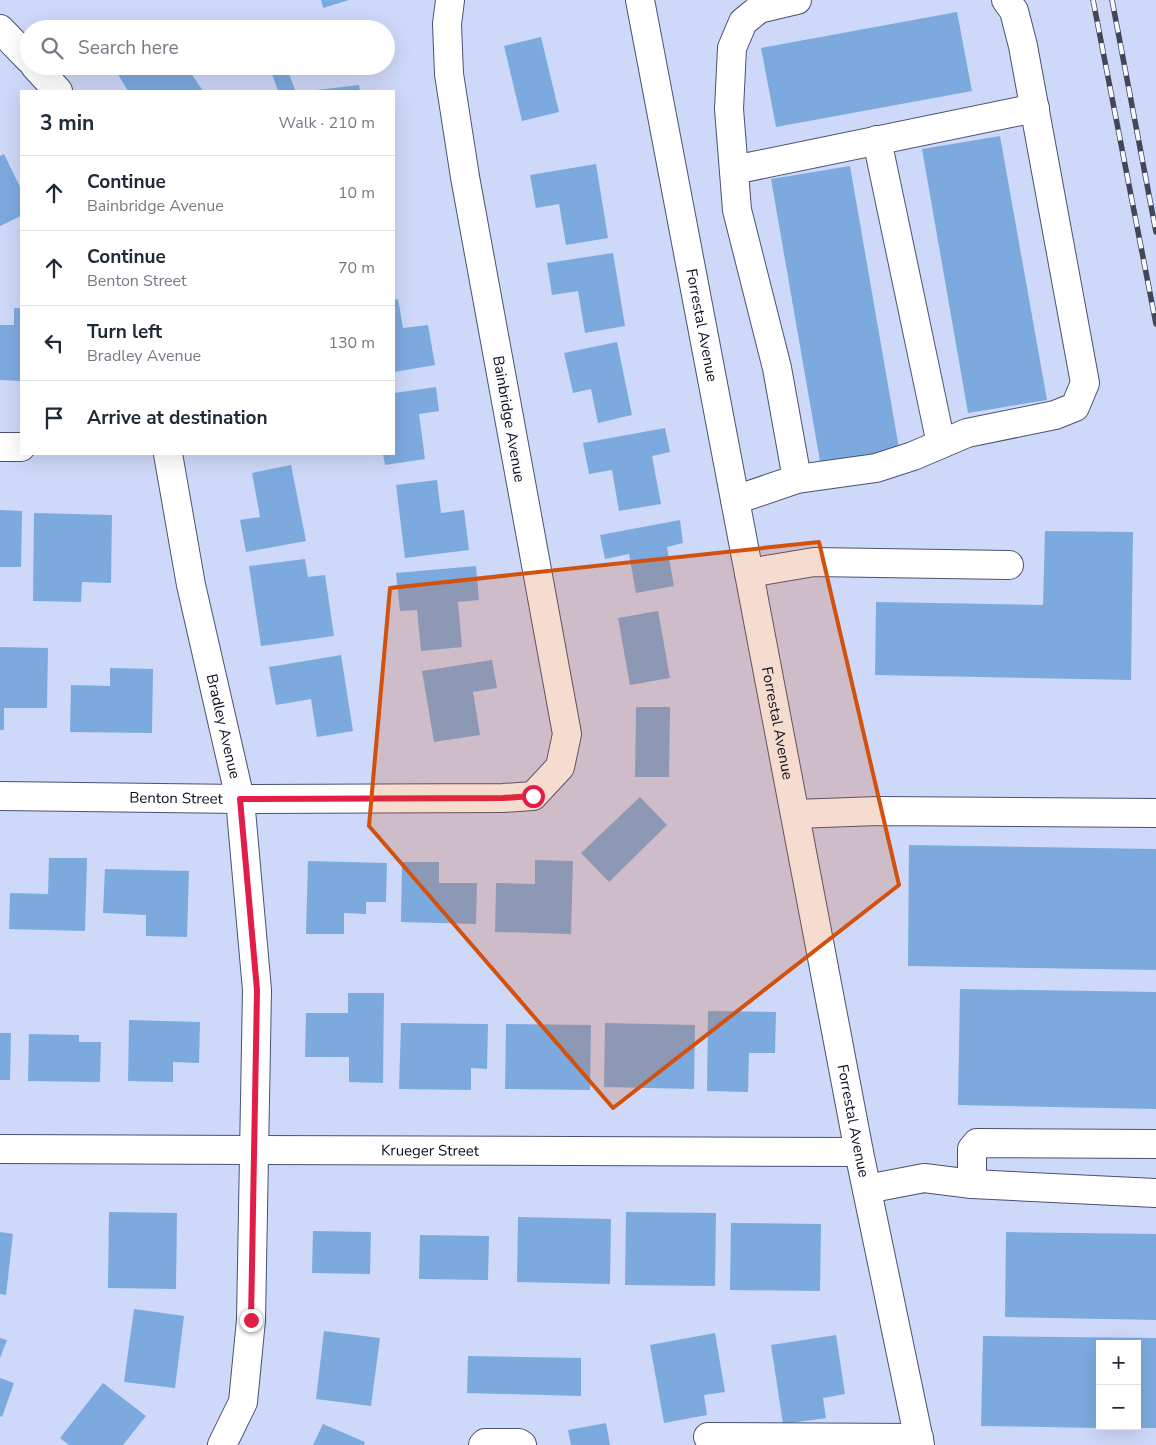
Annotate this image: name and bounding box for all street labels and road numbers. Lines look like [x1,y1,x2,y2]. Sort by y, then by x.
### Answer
street label: Forrestal Avenue [681,267,722,383]
street label: Bainbridge Avenue [488,354,530,484]
street label: Forrestal Avenue [757,665,798,781]
street label: Bradley Avenue [202,672,245,781]
street label: Benton Street [129,788,224,809]
street label: Forrestal Avenue [833,1063,874,1179]
street label: Krueger Street [381,1140,480,1161]

